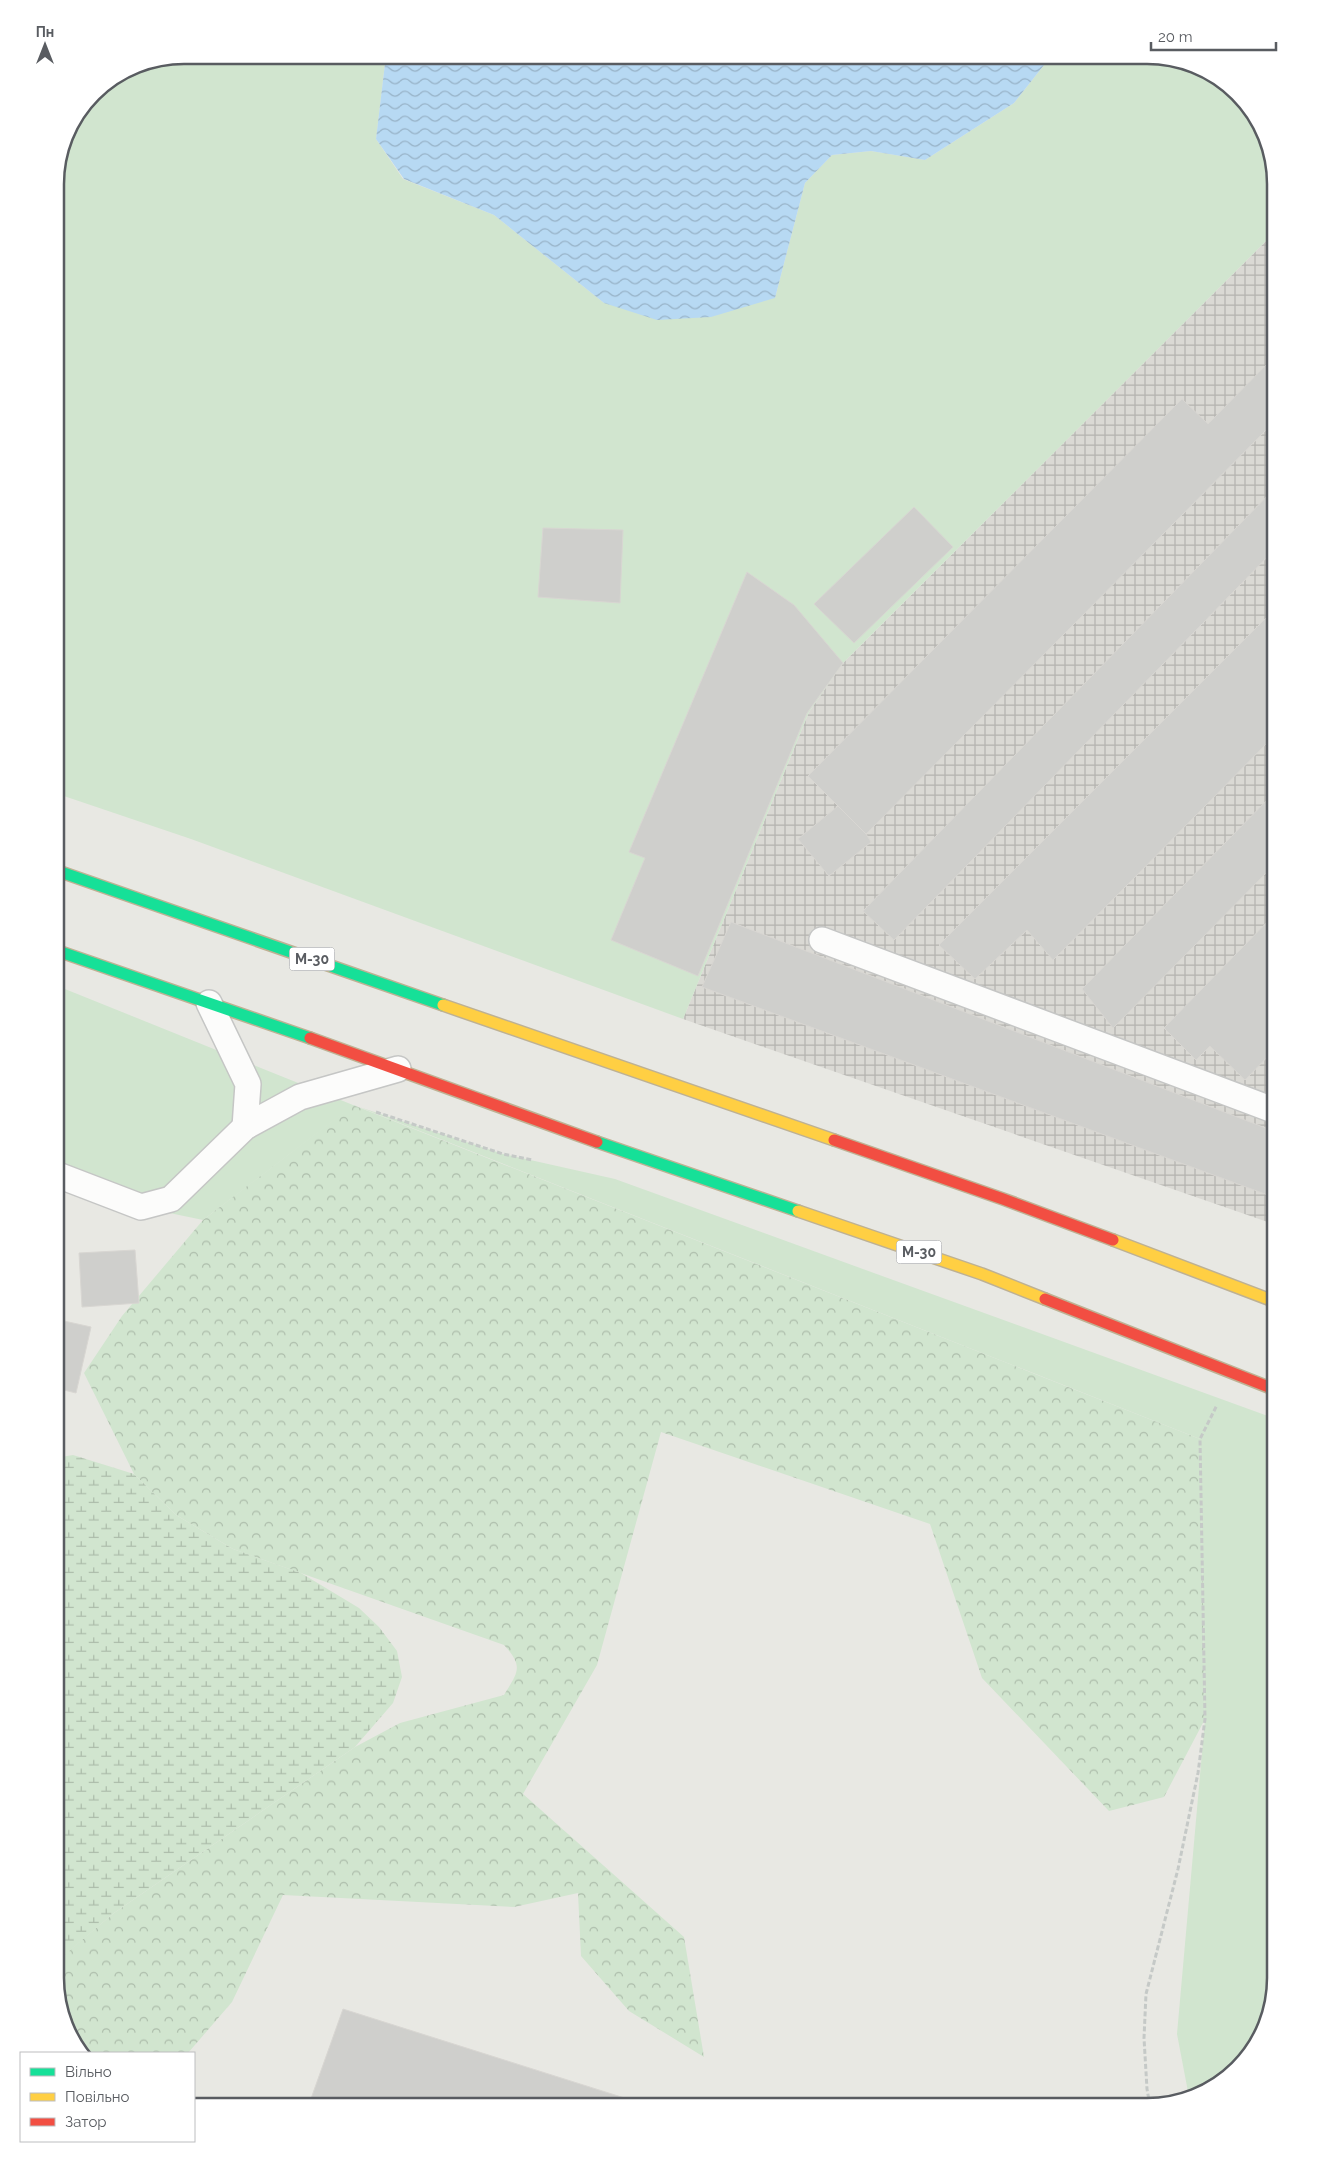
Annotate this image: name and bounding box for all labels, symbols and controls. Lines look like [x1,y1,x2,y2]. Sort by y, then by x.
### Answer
north arrow [20,20,70,70]
scale bar [1151,20,1276,52]
text: Пн [36,24,54,40]
text: 20 m [1158,28,1193,46]
road number: М-30 [290,948,334,971]
road number: М-30 [896,1240,942,1264]
legend [20,2052,195,2142]
text: Вільно [65,2063,112,2081]
text: Повільно [65,2088,130,2106]
text: Затор [65,2113,107,2131]

